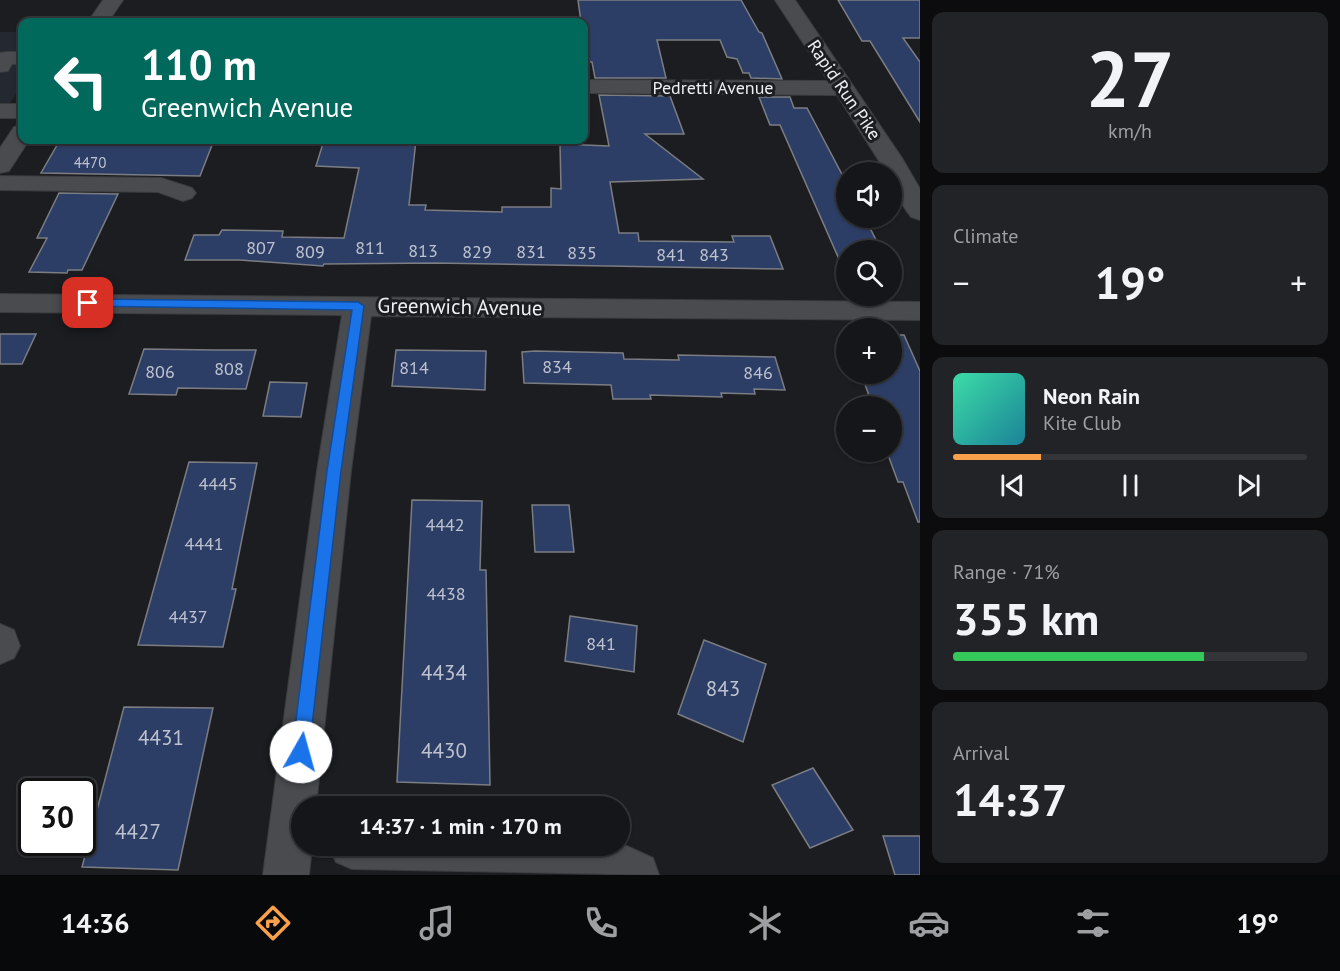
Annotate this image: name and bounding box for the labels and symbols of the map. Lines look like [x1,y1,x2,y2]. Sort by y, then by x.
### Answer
street label: Rapid Run Pike [802,35,886,144]
street label: Pedretti Avenue [653,76,773,99]
house number: 4470 [74,153,106,172]
house number: 807 [246,236,276,259]
house number: 811 [355,236,385,259]
house number: 813 [408,239,438,262]
house number: 809 [295,240,325,263]
house number: 829 [462,240,492,263]
house number: 831 [516,240,546,263]
house number: 835 [567,241,597,264]
house number: 841 [656,243,686,266]
house number: 843 [699,243,729,266]
pin [62,277,113,328]
street label: Greenwich Avenue [377,292,543,321]
house number: 834 [542,355,572,378]
house number: 814 [399,356,429,379]
house number: 808 [214,357,244,380]
house number: 806 [145,360,175,383]
house number: 846 [743,361,773,384]
house number: 4445 [198,472,238,495]
house number: 4442 [425,513,465,536]
house number: 4441 [184,532,224,555]
house number: 4438 [426,582,466,605]
house number: 4437 [168,605,208,628]
house number: 841 [586,632,616,655]
house number: 4434 [421,659,467,686]
house number: 843 [706,675,740,702]
position arrow [269,720,333,784]
house number: 4431 [138,724,184,751]
house number: 4430 [421,737,467,764]
speed limit sign: 30 [18,778,96,856]
house number: 4427 [115,818,161,845]

